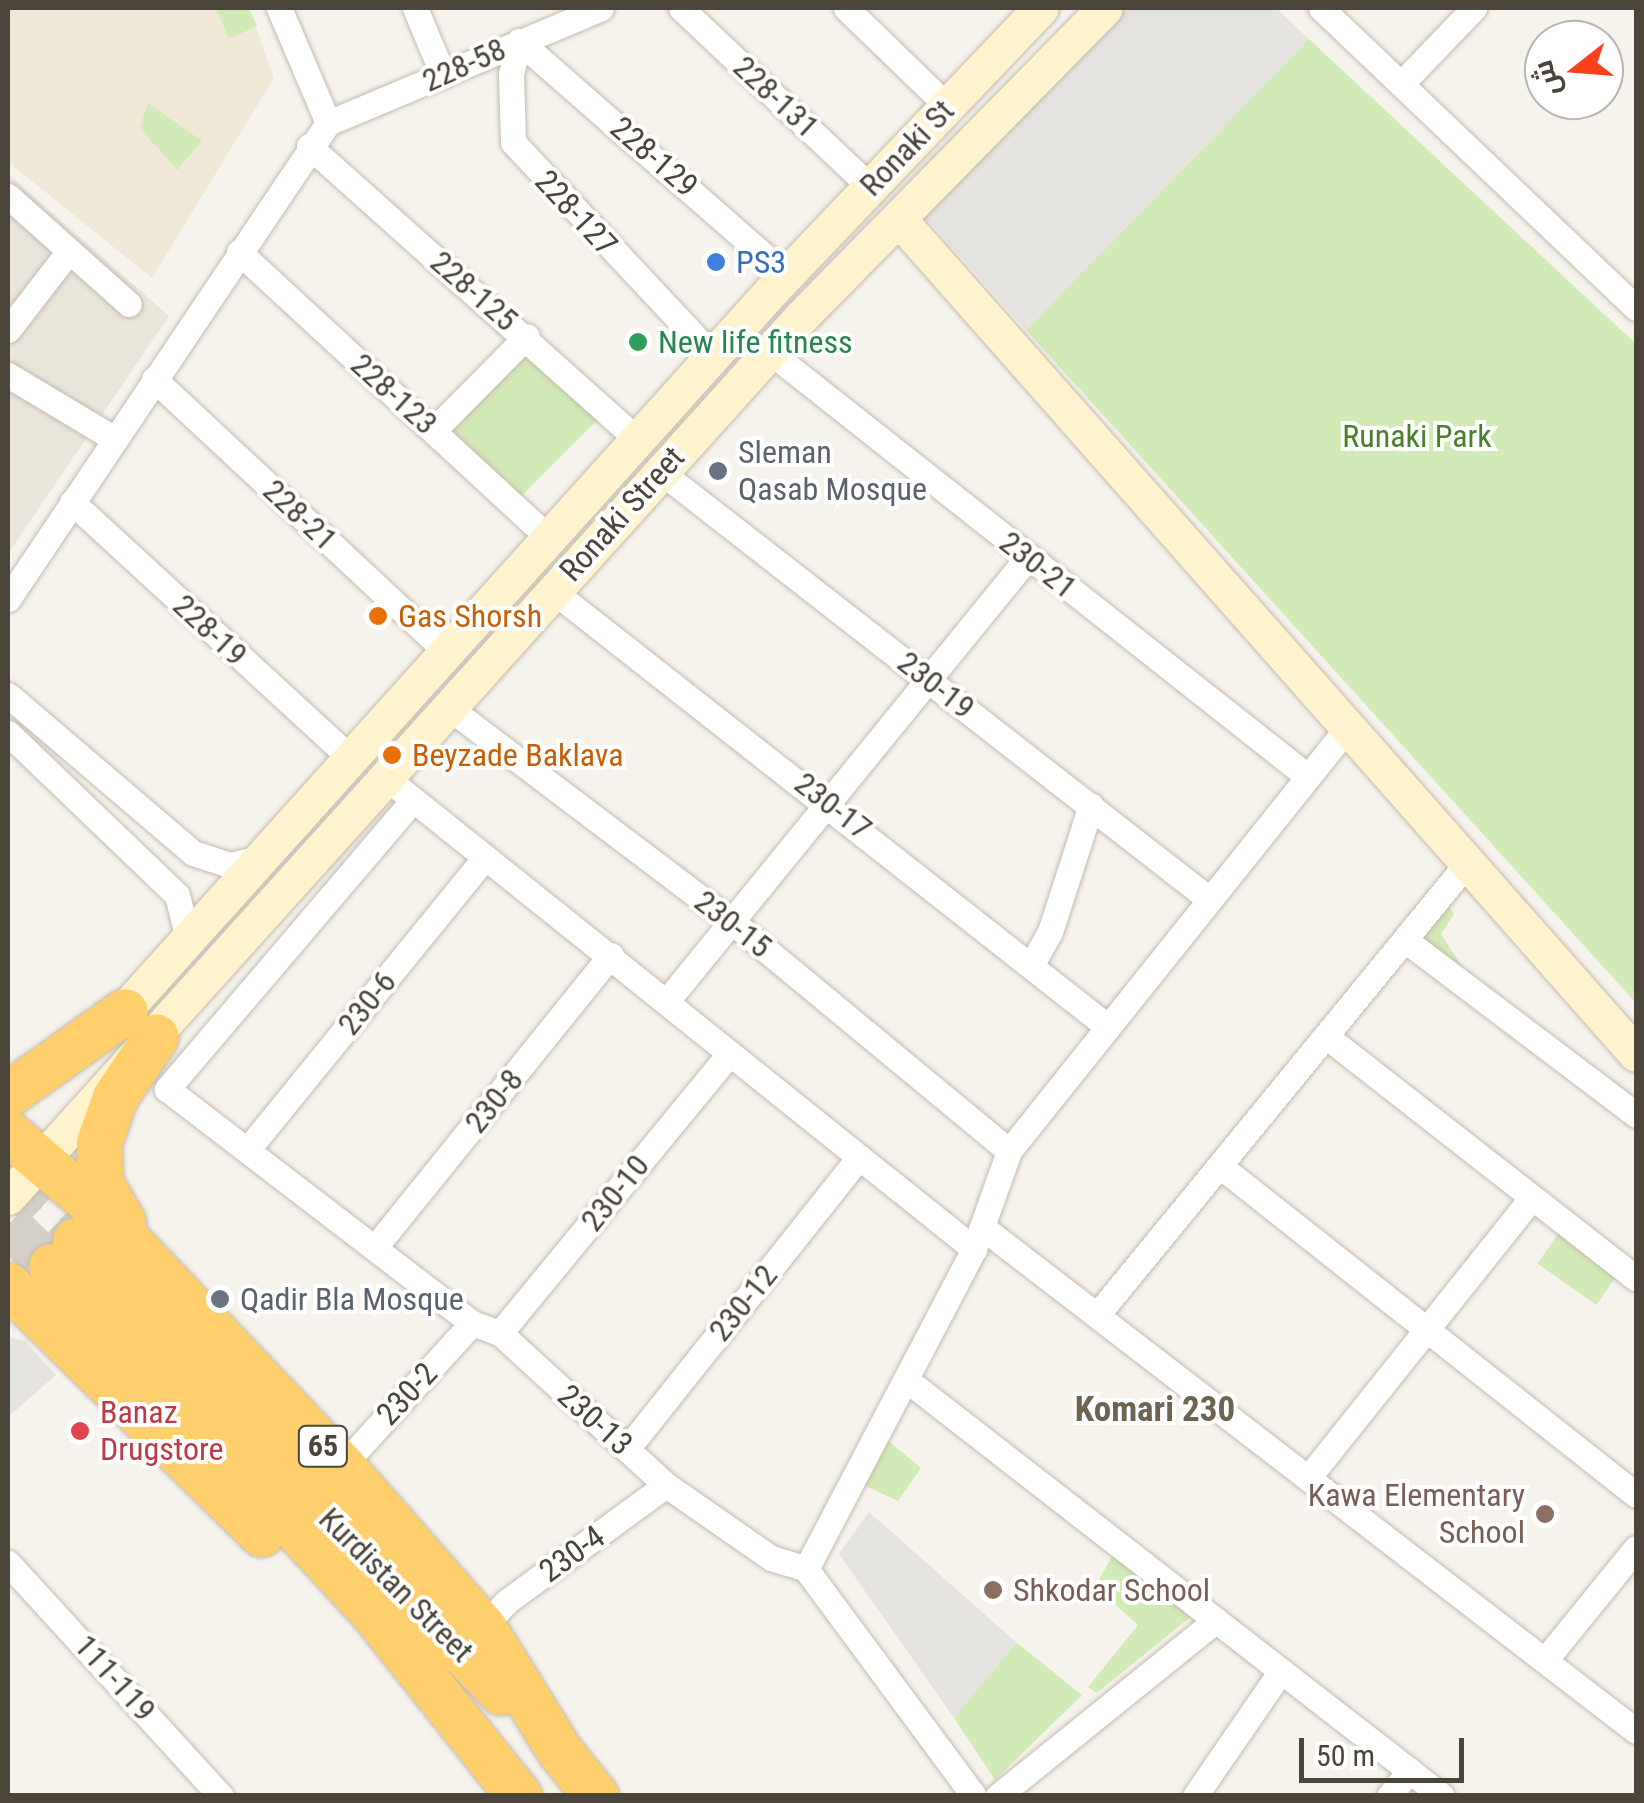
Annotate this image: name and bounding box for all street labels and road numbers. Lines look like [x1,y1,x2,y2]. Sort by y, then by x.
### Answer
street label: 228-58 [416,30,512,100]
street label: 228-131 [725,48,827,146]
street label: Ronaki St [852,92,962,204]
street label: 228-129 [603,109,705,205]
street label: 228-127 [527,162,625,264]
street label: 228-125 [423,243,525,339]
street label: 228-123 [343,345,445,443]
street label: Ronaki Street [552,439,692,589]
street label: 228-21 [255,471,345,559]
street label: 230-21 [992,523,1084,607]
street label: 228-19 [165,586,255,674]
street label: 230-19 [890,643,982,727]
street label: 230-17 [787,764,879,848]
street label: 230-15 [687,882,779,966]
street label: 230-6 [330,963,404,1043]
street label: 230-8 [457,1061,531,1141]
street label: 230-10 [573,1147,657,1239]
street label: 230-12 [701,1257,785,1349]
street label: 230-2 [369,1355,445,1433]
street label: 230-13 [550,1377,640,1463]
road number: 65 [296,1421,350,1471]
street label: Kurdistan Street [311,1500,481,1670]
street label: 230-4 [532,1518,612,1590]
street label: 111-119 [66,1627,164,1729]

